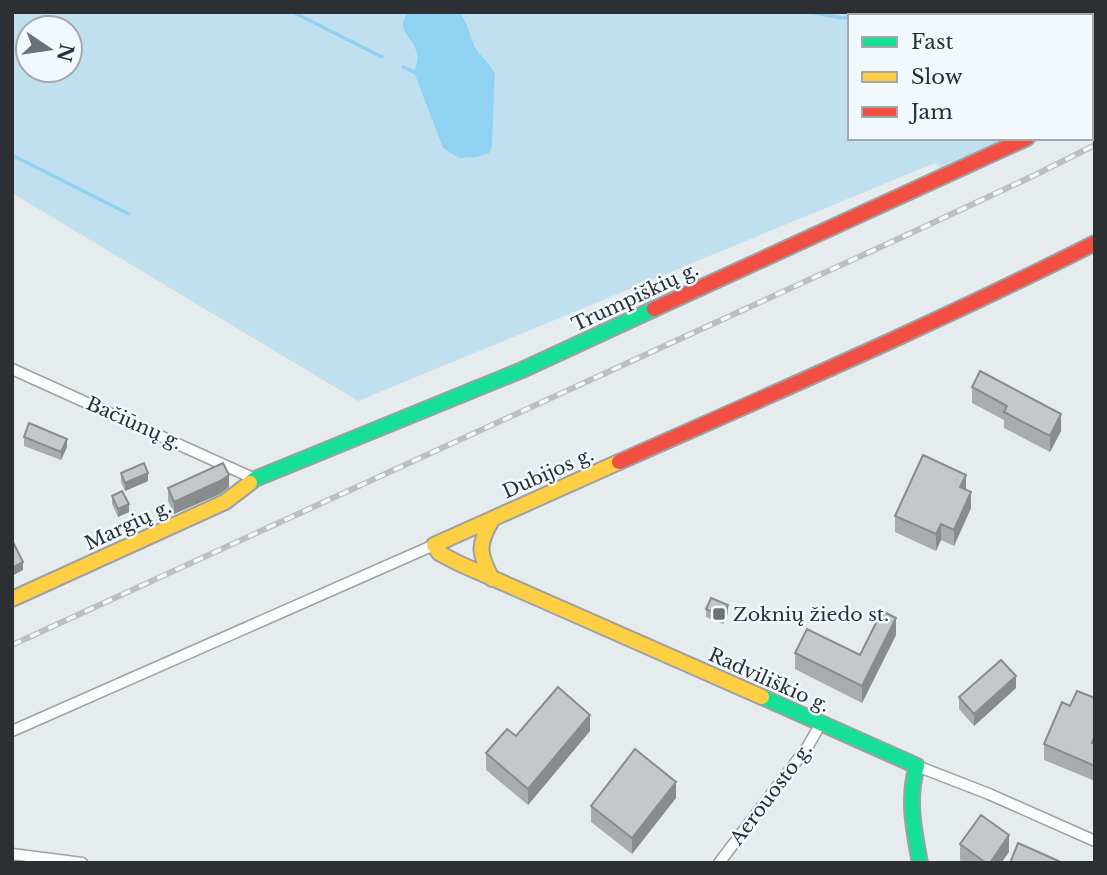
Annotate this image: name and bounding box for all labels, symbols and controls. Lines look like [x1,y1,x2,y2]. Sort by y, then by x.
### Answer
north arrow [14,14,84,84]
legend [848,14,1093,140]
text: Fast [911,29,953,55]
text: N [52,41,78,64]
text: Slow [911,64,963,90]
text: Jam [908,99,953,125]
street label: Trumpiškių g. [568,258,702,336]
street label: Bačiūnų g. [83,392,185,454]
street label: Dubijos g. [499,443,597,503]
street label: Margių g. [81,495,175,555]
place label: Zoknių žiedo st. [733,603,889,626]
marker: Zoknių žiedo st. [711,606,727,622]
street label: Radviliškio g. [705,643,833,717]
street label: Aerouosto g. [725,738,817,850]

